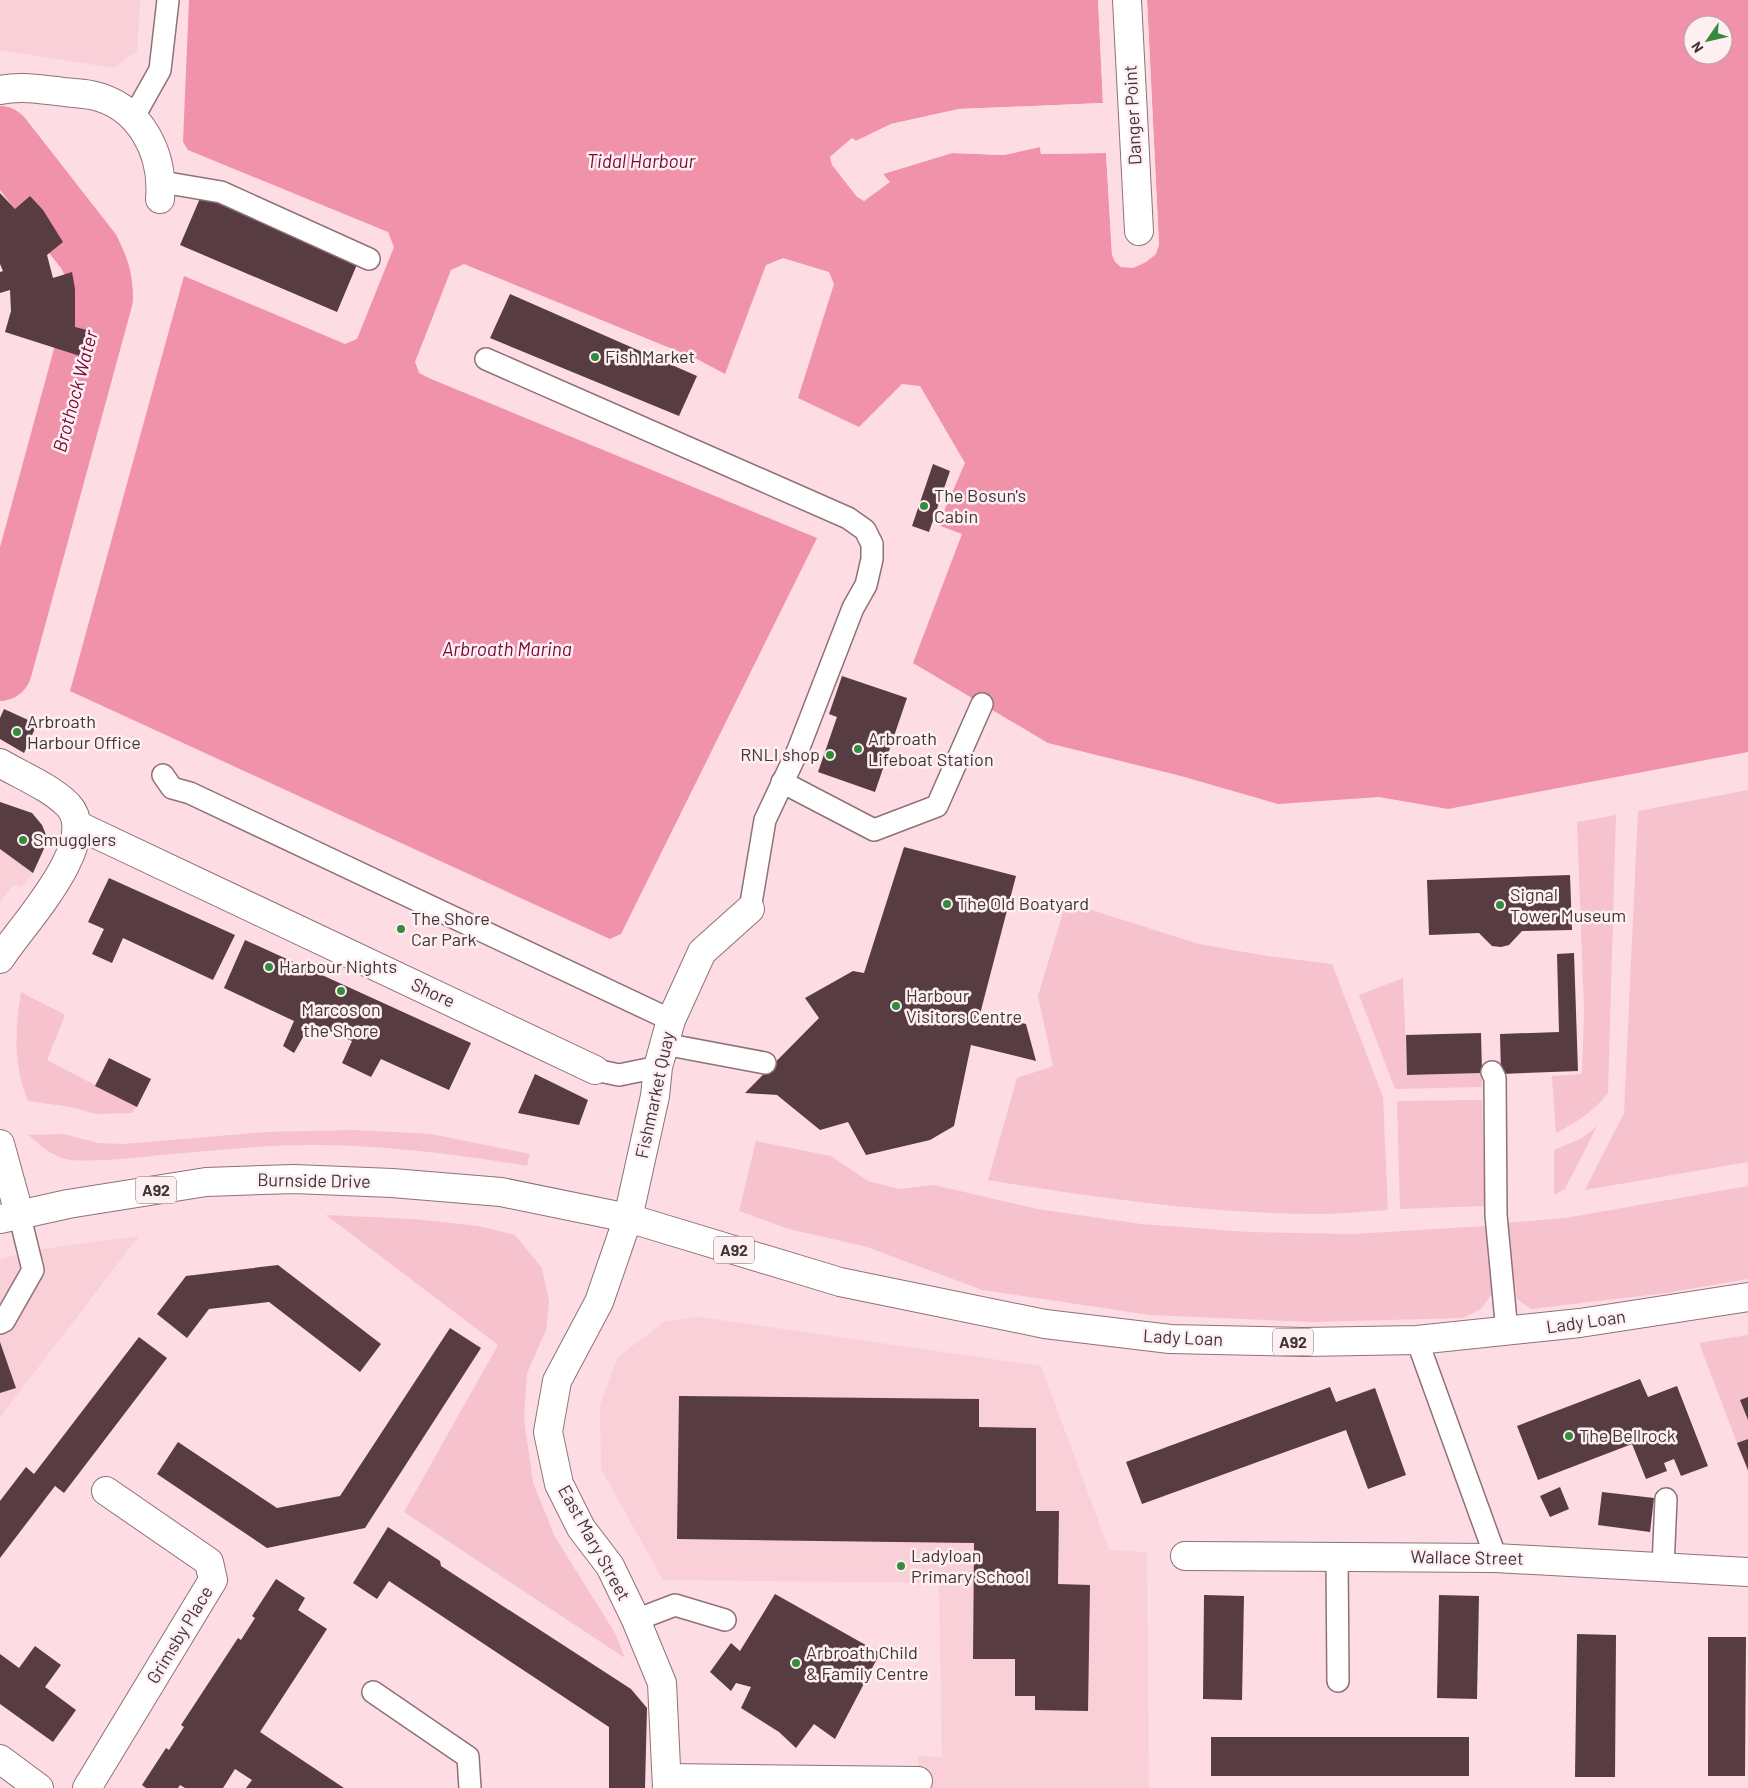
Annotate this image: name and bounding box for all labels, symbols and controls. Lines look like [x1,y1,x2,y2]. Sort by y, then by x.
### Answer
north arrow [1683,15,1733,65]
text: N [1687,39,1706,56]
street label: Danger Point [1118,64,1146,166]
water label: Tidal Harbour [587,149,696,172]
water label: Brothock Water [47,326,102,454]
place label: Fish Market [605,345,695,367]
marker: Fish Market [589,351,601,363]
place label: The Bosun's Cabin [934,484,1026,527]
marker: The Bosun's Cabin [918,500,930,512]
water label: Arbroath Marina [442,637,572,660]
place label: Arbroath Harbour Office [27,710,141,753]
marker: Arbroath Harbour Office [11,726,23,738]
place label: Arbroath Lifeboat Station [868,727,994,770]
place label: RNLI shop [740,743,820,765]
marker: Arbroath Lifeboat Station [852,743,864,755]
marker: RNLI shop [824,749,836,761]
place label: Smugglers [33,828,116,850]
marker: Smugglers [17,834,29,846]
place label: Signal Tower Museum [1510,883,1626,926]
place label: The Old Boatyard [957,892,1089,914]
marker: The Old Boatyard [941,898,953,910]
marker: Signal Tower Museum [1494,899,1506,911]
place label: The Shore Car Park [411,907,490,950]
marker: The Shore Car Park [395,923,407,935]
place label: Harbour Nights [279,955,397,977]
marker: Harbour Nights [263,961,275,973]
street label: Shore [408,972,459,1012]
place label: Harbour Visitors Centre [906,984,1022,1027]
marker: Marcos on the Shore [335,985,347,997]
place label: Marcos on the Shore [301,998,381,1041]
marker: Harbour Visitors Centre [890,1000,902,1012]
street label: Fishmarket Quay [630,1029,678,1160]
street label: Burnside Drive [257,1168,371,1192]
road number: A92 [136,1176,176,1204]
road number: A92 [714,1236,754,1264]
street label: Lady Loan [1545,1305,1627,1337]
street label: Lady Loan [1142,1324,1224,1350]
road number: A92 [1273,1328,1313,1355]
place label: The Bellrock [1579,1424,1676,1446]
marker: The Bellrock [1563,1430,1575,1442]
street label: East Mary Street [554,1481,636,1604]
place label: Ladyloan Primary School [911,1544,1029,1587]
street label: Wallace Street [1410,1545,1524,1569]
marker: Ladyloan Primary School [895,1560,907,1572]
street label: Grimsby Place [141,1582,217,1687]
place label: Arbroath Child & Family Centre [806,1641,929,1684]
marker: Arbroath Child & Family Centre [790,1657,802,1669]

